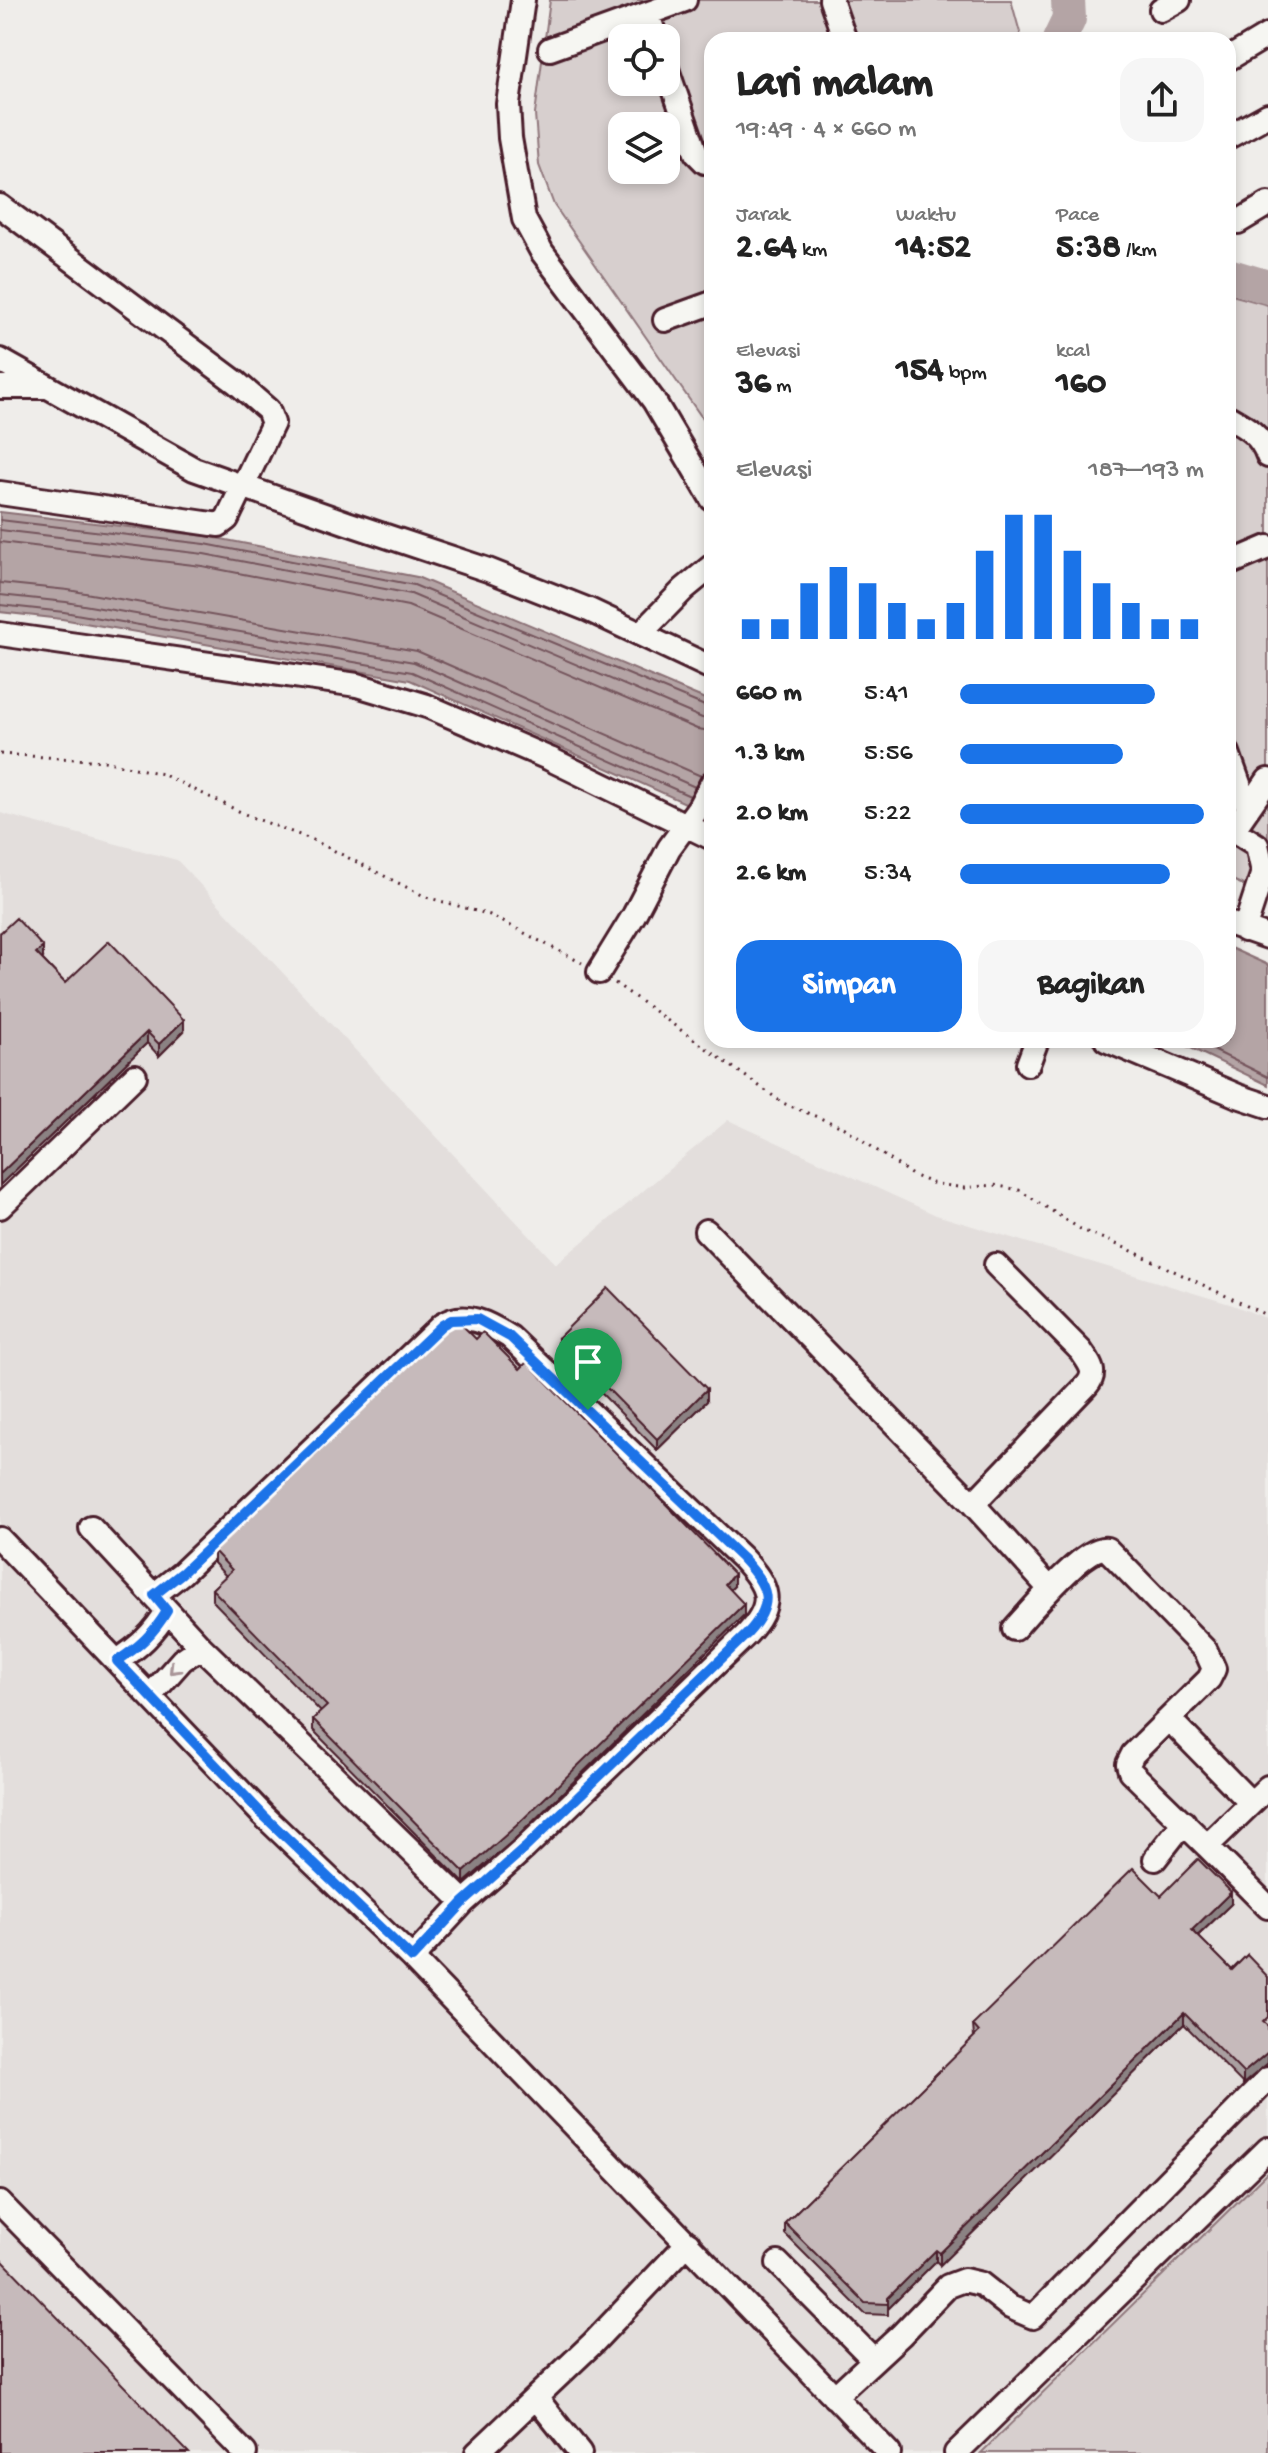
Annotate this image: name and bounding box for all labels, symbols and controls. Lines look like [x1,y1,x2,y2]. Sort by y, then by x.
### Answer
map controls [608,24,680,184]
button: locate [608,24,680,96]
button: share [1120,58,1204,142]
text: Lari malam [736,59,933,111]
button: layers [608,112,680,184]
text: 19:49 · 4 × 660 m [736,115,916,146]
text: Jarak [736,203,790,229]
text: Waktu [896,203,956,229]
text: Pace [1056,203,1099,229]
text: 2.64 [736,229,797,269]
text: 14:52 [896,229,971,269]
text: 5:38 [1056,229,1121,269]
text: km [797,238,827,264]
text: /km [1121,238,1157,264]
text: Elevasi [736,339,801,365]
text: kcal [1056,339,1090,365]
text: 154 [896,352,944,392]
text: bpm [944,361,987,387]
text: 36 [736,365,771,405]
text: 160 [1056,365,1106,405]
text: m [771,374,792,400]
text: Elevasi [736,456,812,487]
text: 187–193 m [1088,456,1204,487]
text: 660 m [736,679,802,710]
text: 5:41 [864,679,909,710]
text: 1.3 km [736,739,804,770]
text: 5:56 [864,739,913,770]
text: 2.0 km [736,799,808,830]
text: 5:22 [864,799,911,830]
text: 2.6 km [736,859,806,890]
text: 5:34 [864,859,912,890]
button: Simpan [736,940,962,1032]
button: Bagikan [978,940,1204,1032]
pin [554,1328,622,1410]
icon: arrive [566,1340,610,1384]
one-way arrow [169,1660,184,1674]

